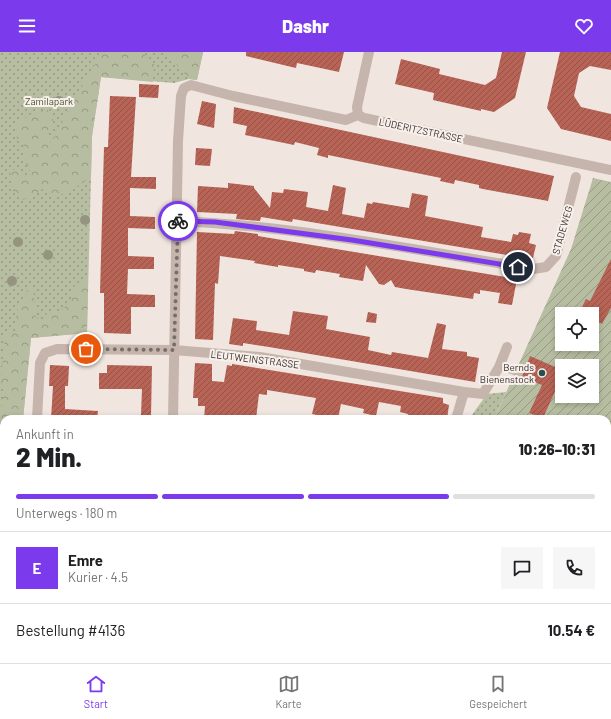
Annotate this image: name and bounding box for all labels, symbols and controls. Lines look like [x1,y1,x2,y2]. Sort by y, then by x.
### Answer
icon: menu [16,15,38,37]
text: Dashr [282,15,329,37]
icon: heart [573,15,595,37]
park label: Zamilapark [25,95,73,107]
street label: LÜDERITZSTRASSE [378,115,464,145]
courier [158,201,198,241]
street label: STADEWEG [549,204,575,256]
icon: bike [167,210,189,232]
pin [501,250,535,284]
icon: home [507,256,529,278]
map controls [555,307,599,403]
button: locate [555,307,599,351]
pin [69,332,103,366]
icon: bag [75,338,97,360]
street label: LEUTWEINSTRASSE [210,348,300,370]
button: layers [555,359,599,403]
place label: Bernds Bienenstock [480,361,534,385]
marker: Bernds Bienenstock [537,368,547,378]
text: Ankunft in [16,426,74,442]
text: 10:26–10:31 [519,440,595,458]
text: 2 Min. [16,441,82,472]
text: Unterwegs · 180 m [16,505,117,521]
button: chat [501,547,543,589]
button: phone [553,547,595,589]
text: Emre [68,551,103,569]
text: E [33,559,41,577]
text: Kurier · 4.5 [68,569,128,585]
text: Bestellung #4136 [16,621,125,639]
text: 10.54 € [547,621,595,639]
tab: Start [84,673,108,710]
tab: Karte [275,673,302,710]
tab: Gespeichert [469,673,527,710]

